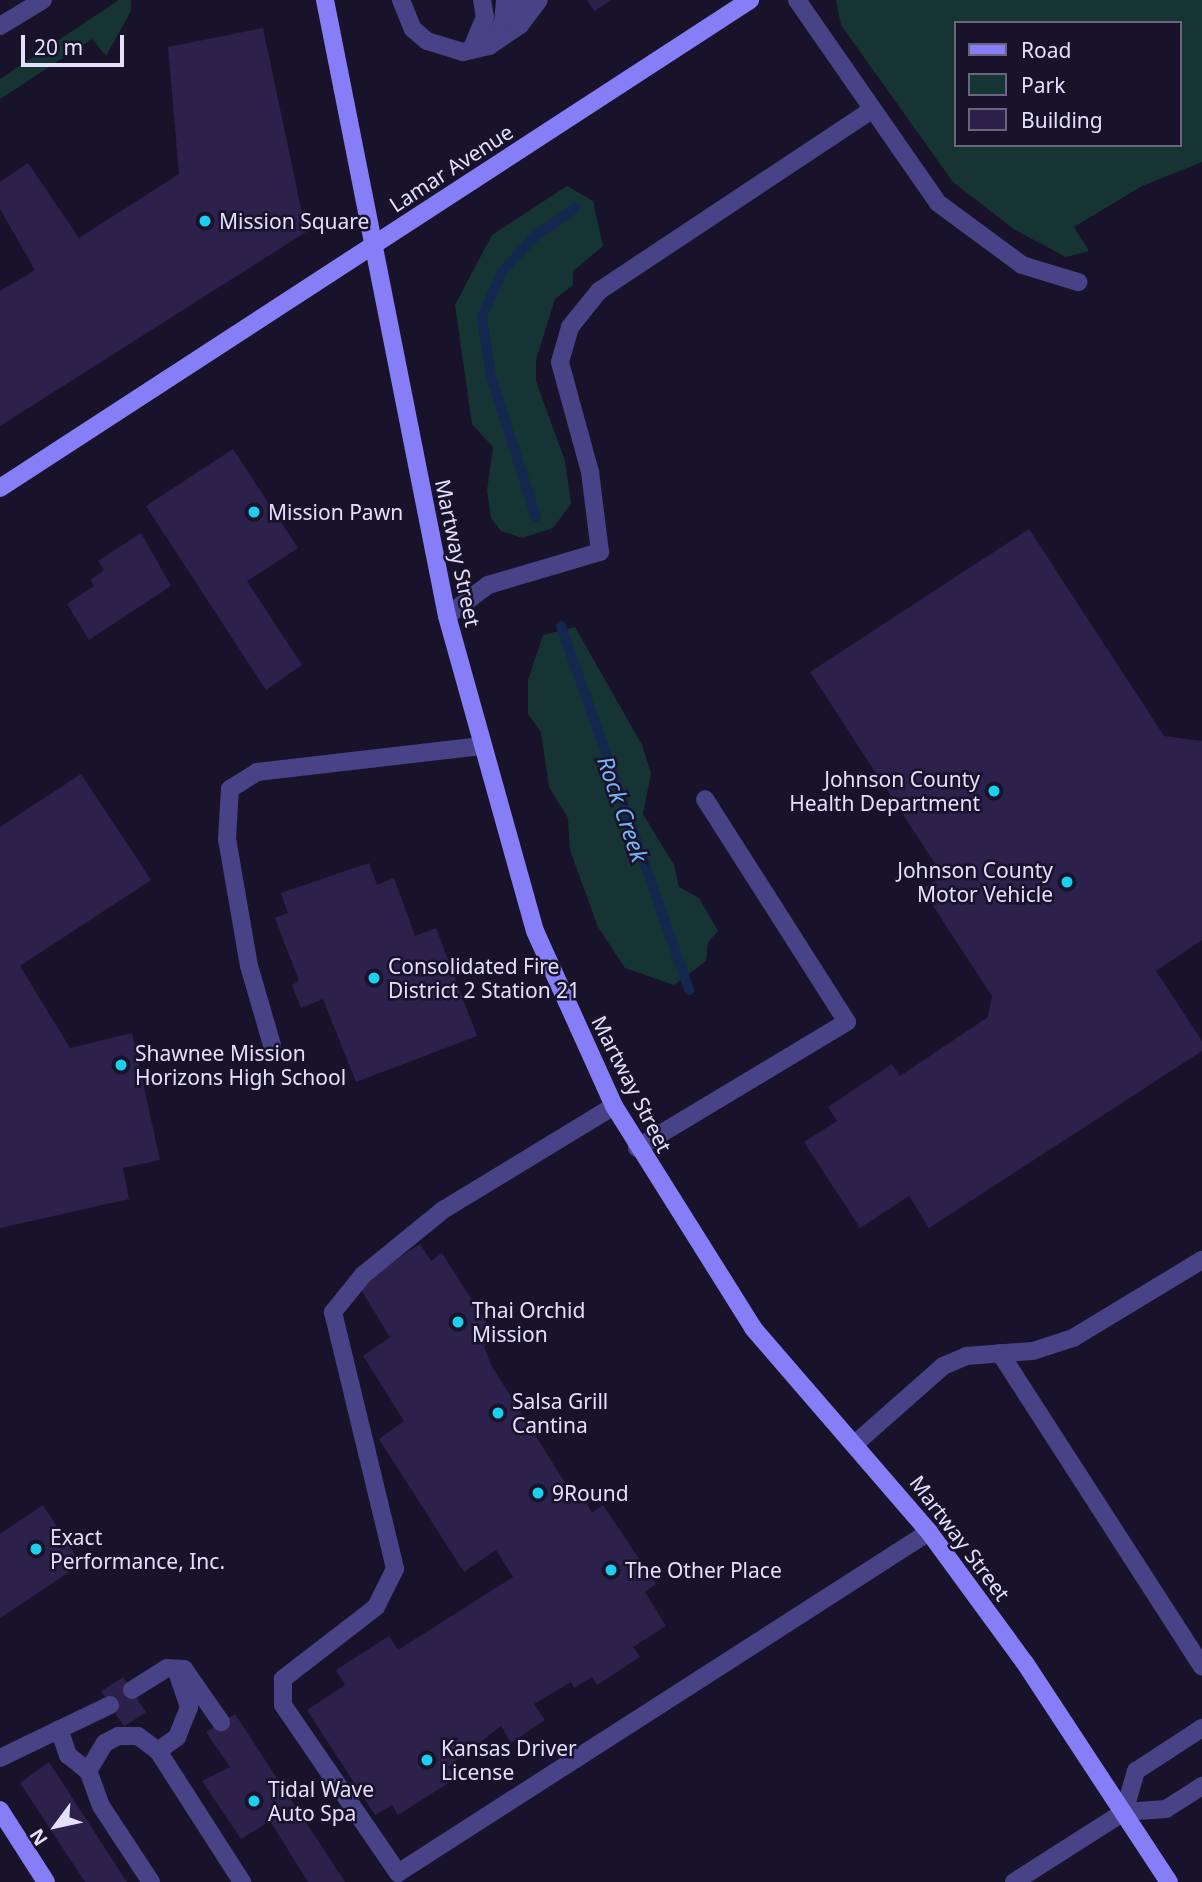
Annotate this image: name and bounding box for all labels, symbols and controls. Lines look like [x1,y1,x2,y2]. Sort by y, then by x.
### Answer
scale bar [24,21,128,65]
legend [954,21,1181,147]
text: 20 m [34,33,83,61]
text: Road [1021,36,1071,64]
text: Park [1021,71,1065,99]
text: Building [1021,106,1103,134]
street label: Lamar Avenue [385,119,517,217]
place label: Mission Square [219,208,369,234]
marker: Mission Square [197,213,213,229]
street label: Martway Street [430,477,486,629]
place label: Mission Pawn [268,499,403,525]
marker: Mission Pawn [246,504,262,520]
water label: Rock Creek [592,752,654,866]
place label: Johnson County Health Department [789,766,980,816]
marker: Johnson County Health Department [986,783,1002,799]
place label: Johnson County Motor Vehicle [897,857,1053,907]
marker: Johnson County Motor Vehicle [1059,874,1075,890]
place label: Consolidated Fire District 2 Station 21 [388,953,580,1003]
marker: Consolidated Fire District 2 Station 21 [366,970,382,986]
street label: Martway Street [587,1011,677,1157]
place label: Shawnee Mission Horizons High School [135,1040,346,1090]
marker: Shawnee Mission Horizons High School [113,1057,129,1073]
place label: Thai Orchid Mission [472,1297,585,1347]
marker: Thai Orchid Mission [450,1314,466,1330]
place label: Salsa Grill Cantina [512,1388,608,1438]
marker: Salsa Grill Cantina [490,1405,506,1421]
street label: Martway Street [905,1470,1015,1606]
place label: 9Round [552,1480,629,1506]
marker: 9Round [530,1485,546,1501]
place label: Exact Performance, Inc. [50,1524,225,1574]
marker: Exact Performance, Inc. [28,1541,44,1557]
place label: The Other Place [625,1557,782,1583]
marker: The Other Place [603,1562,619,1578]
place label: Kansas Driver License [441,1735,577,1785]
marker: Kansas Driver License [419,1752,435,1768]
place label: Tidal Wave Auto Spa [268,1776,374,1826]
north arrow [21,1791,91,1861]
marker: Tidal Wave Auto Spa [246,1793,262,1809]
text: N [23,1824,54,1851]

